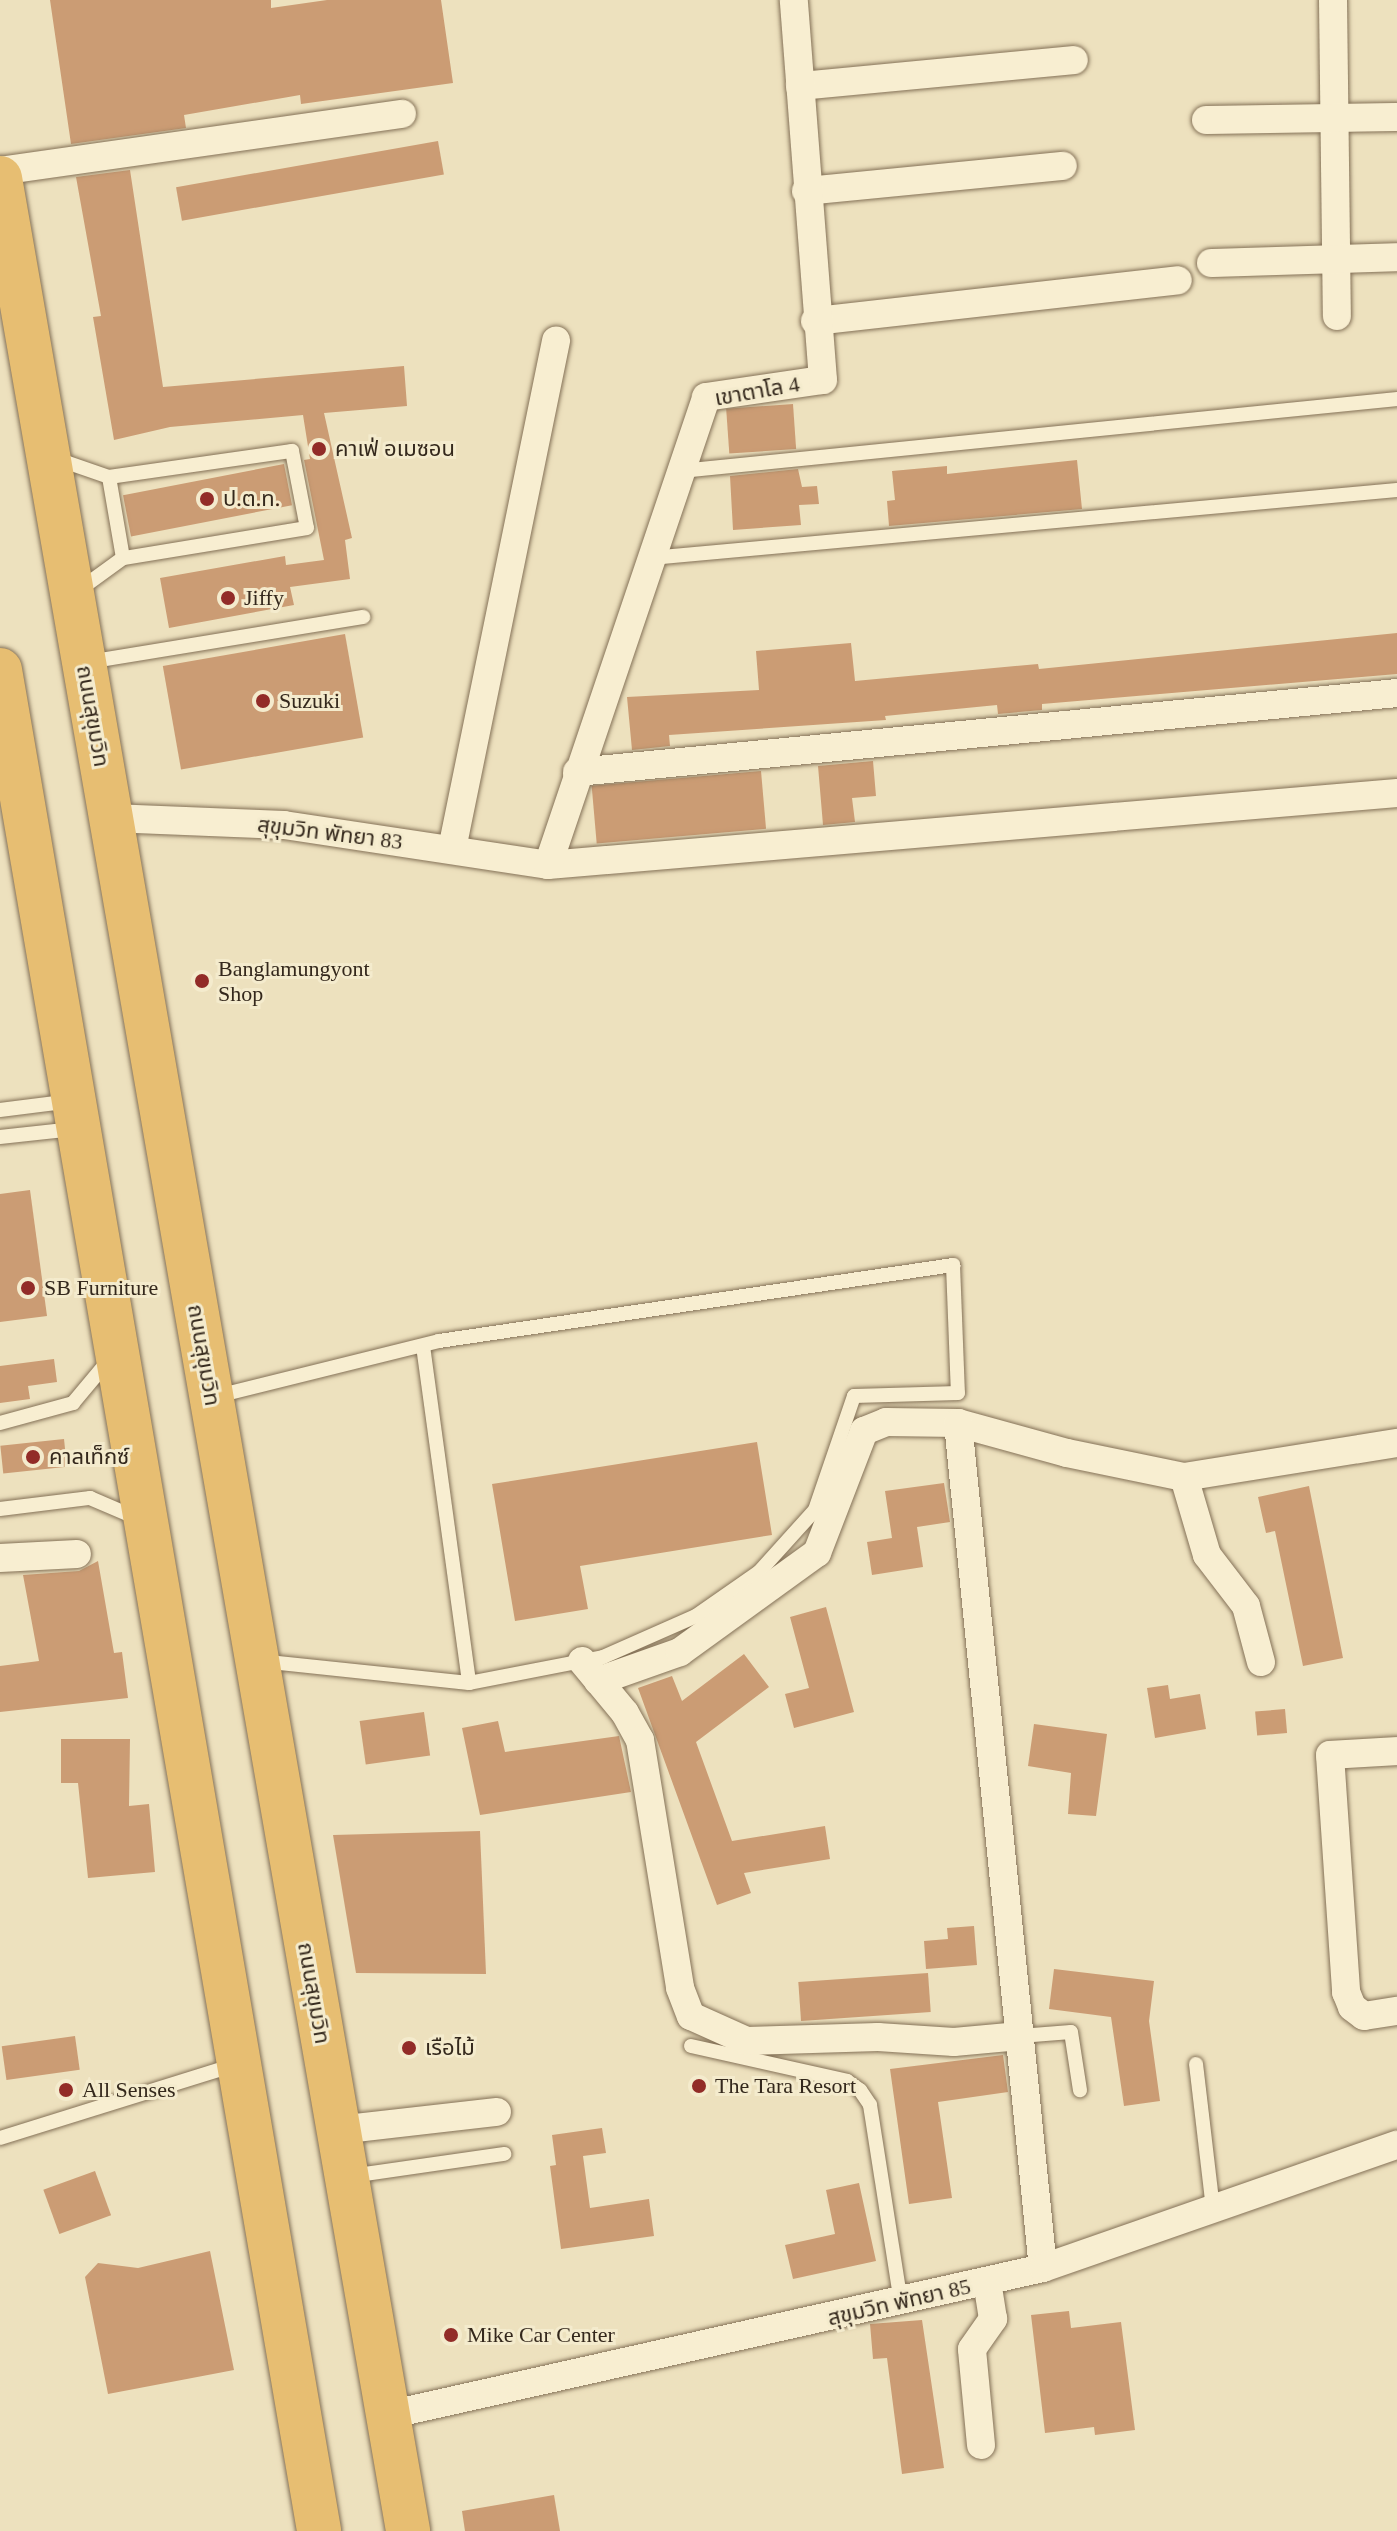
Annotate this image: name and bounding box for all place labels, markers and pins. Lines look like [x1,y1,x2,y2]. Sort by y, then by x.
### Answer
place label: คาเฟ่ อเมซอน [335,436,455,462]
marker: คาเฟ่ อเมซอน [310,440,328,458]
place label: ป.ต.ท. [223,486,280,512]
marker: ป.ต.ท. [198,490,216,508]
place label: Jiffy [244,585,284,611]
marker: Jiffy [219,589,237,607]
place label: Suzuki [279,688,340,714]
marker: Suzuki [254,692,272,710]
place label: Banglamungyont Shop [218,955,370,1006]
marker: Banglamungyont Shop [193,972,211,990]
place label: SB Furniture [44,1275,158,1301]
marker: SB Furniture [19,1279,37,1297]
place label: คาลเท็กซ์ [49,1444,129,1470]
marker: คาลเท็กซ์ [24,1448,42,1466]
place label: เรือไม้ [425,2035,475,2061]
marker: เรือไม้ [400,2039,418,2057]
place label: The Tara Resort [715,2073,856,2099]
place label: All Senses [82,2077,176,2103]
marker: The Tara Resort [690,2077,708,2095]
marker: All Senses [57,2081,75,2099]
place label: Mike Car Center [467,2322,615,2348]
marker: Mike Car Center [442,2326,460,2344]

